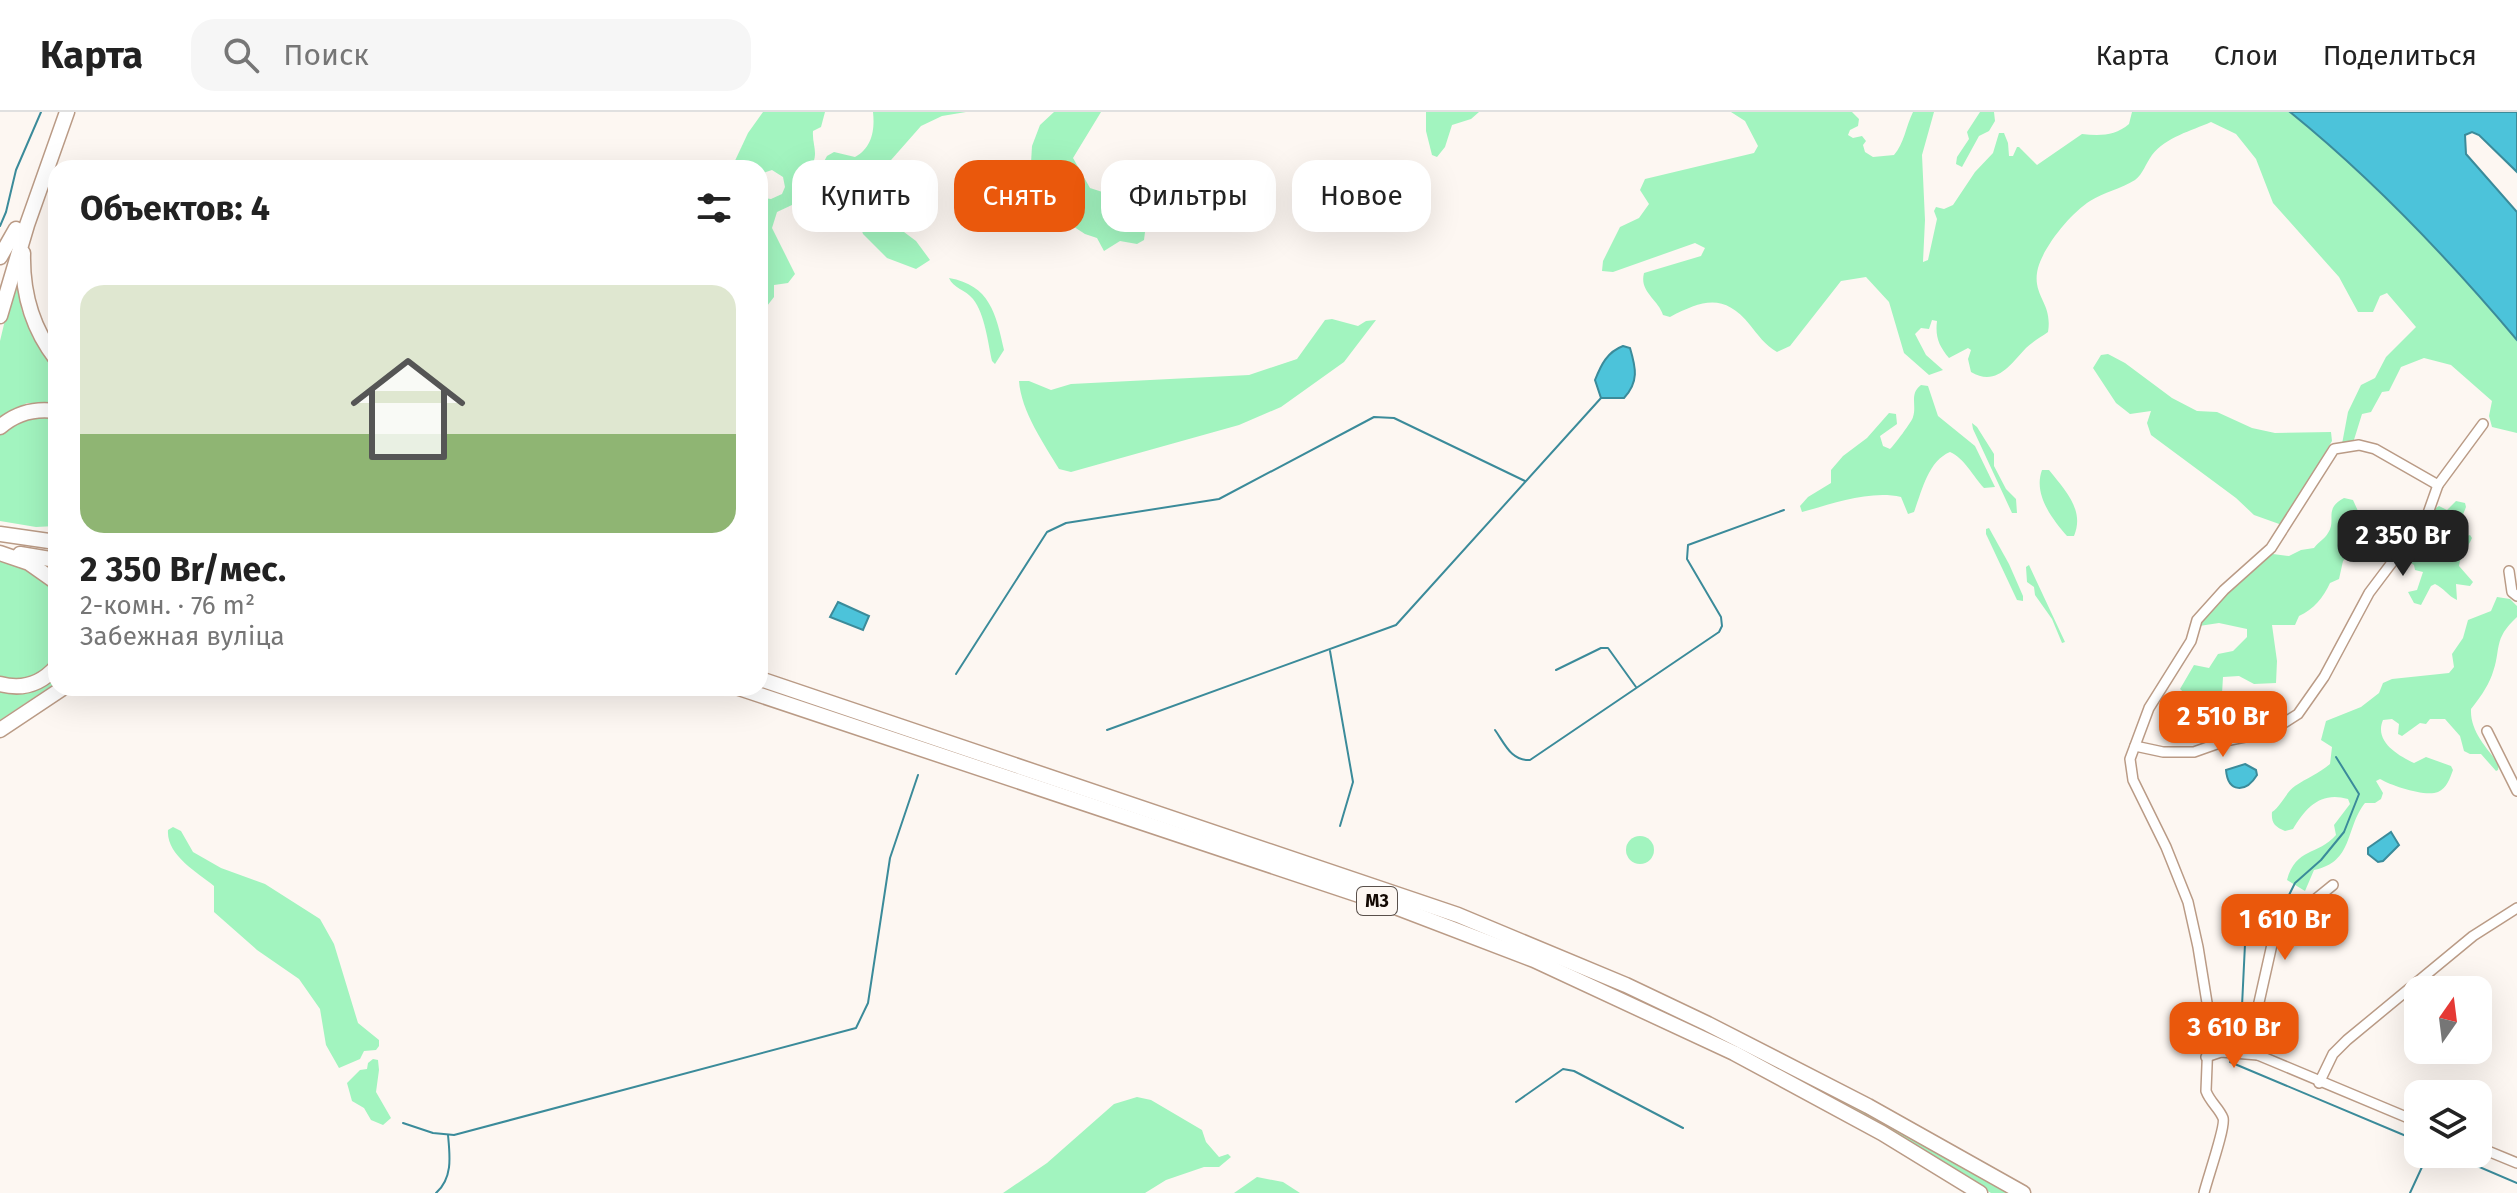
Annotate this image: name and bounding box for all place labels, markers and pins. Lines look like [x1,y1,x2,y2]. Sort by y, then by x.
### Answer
pin: 2 350 Br [2320,510,2486,578]
pin: 2 510 Br [2140,691,2306,759]
pin: 1 610 Br [2202,894,2368,962]
pin: 3 610 Br [2151,1002,2317,1070]

